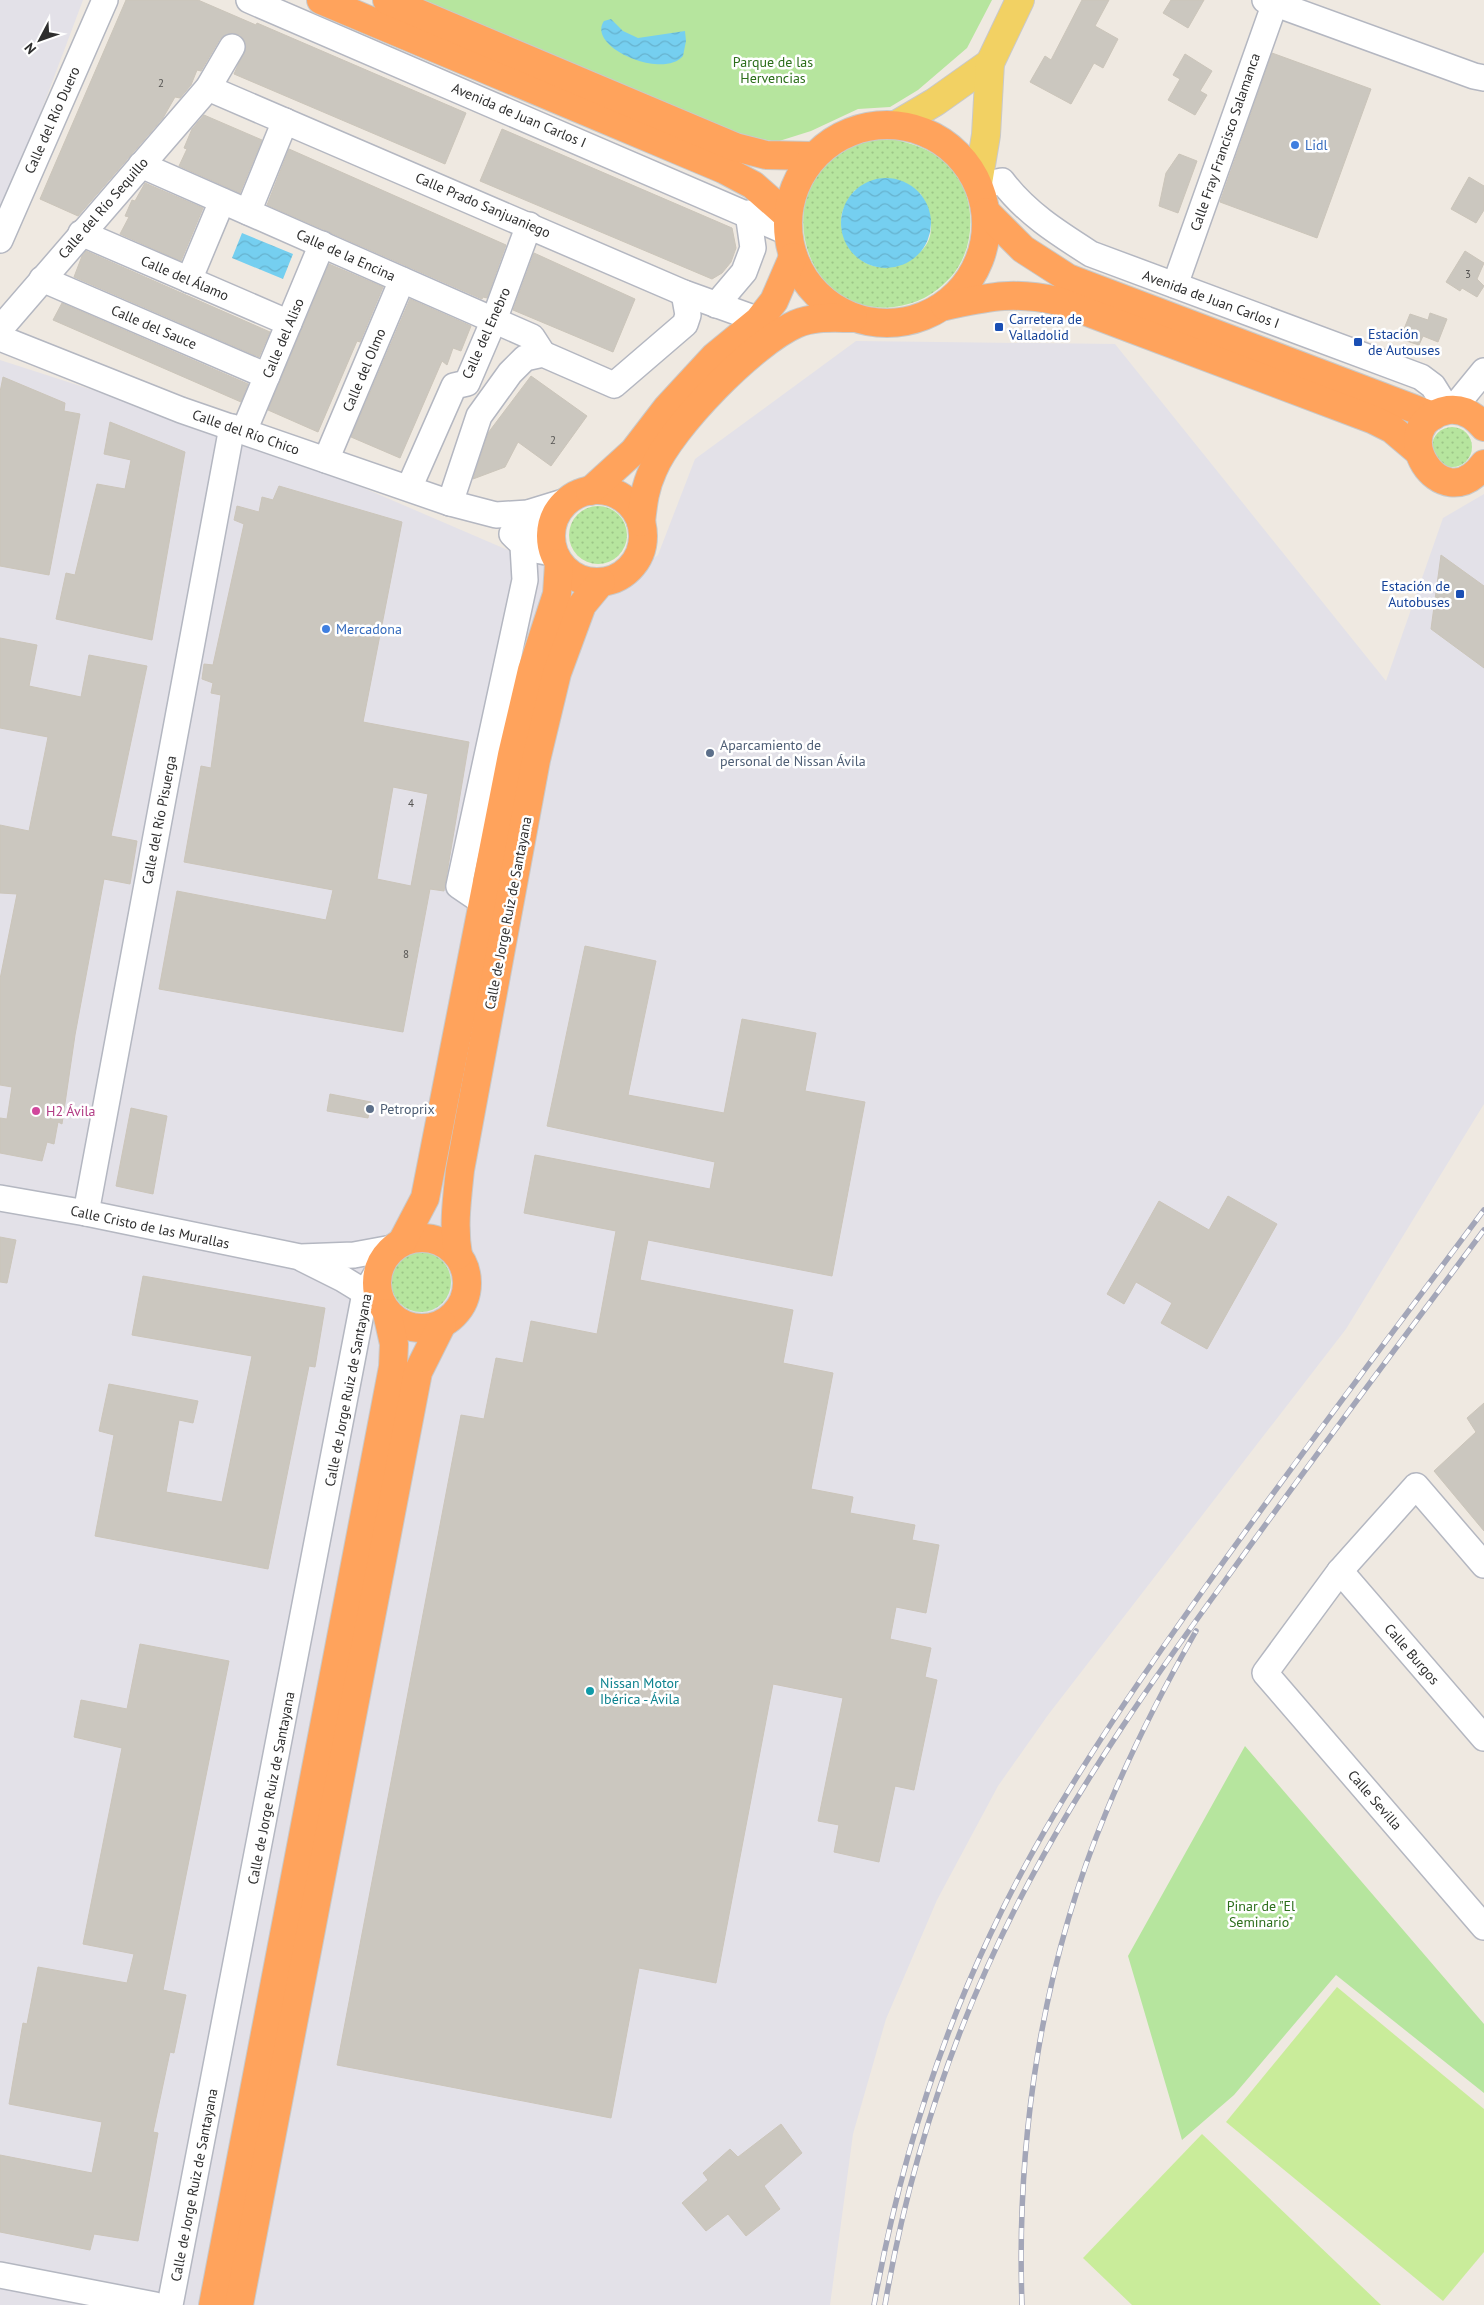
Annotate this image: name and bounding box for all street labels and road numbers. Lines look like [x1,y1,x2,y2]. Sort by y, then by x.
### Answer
street label: Calle Fray Francisco Salamanca [1186,51,1264,233]
street label: Calle del Río Duero [20,64,84,176]
street label: Avenida de Juan Carlos I [449,79,589,151]
street label: Calle del Río Sequillo [54,154,152,262]
street label: Calle Prado Sanjuaniego [413,168,553,242]
street label: Calle de la Encina [294,225,398,285]
street label: Calle del Álamo [138,251,232,305]
street label: Avenida de Juan Carlos I [1140,266,1282,332]
street label: Calle del Enebro [458,284,514,382]
street label: Calle del Aliso [258,295,308,381]
street label: Calle del Sauce [108,301,200,353]
street label: Calle del Olmo [338,326,390,414]
street label: Calle del Río Chico [190,405,302,459]
street label: Calle del Río Pisuerga [138,754,180,886]
street label: Calle de Jorge Ruiz de Santayana [480,815,536,1011]
street label: Calle Cristo de las Murallas [69,1201,231,1253]
street label: Calle de Jorge Ruiz de Santayana [320,1292,376,1488]
street label: Calle Burgos [1381,1620,1444,1688]
street label: Calle de Jorge Ruiz de Santayana [243,1690,299,1886]
street label: Calle Sevilla [1344,1766,1406,1834]
street label: Calle de Jorge Ruiz de Santayana [166,2087,222,2283]

